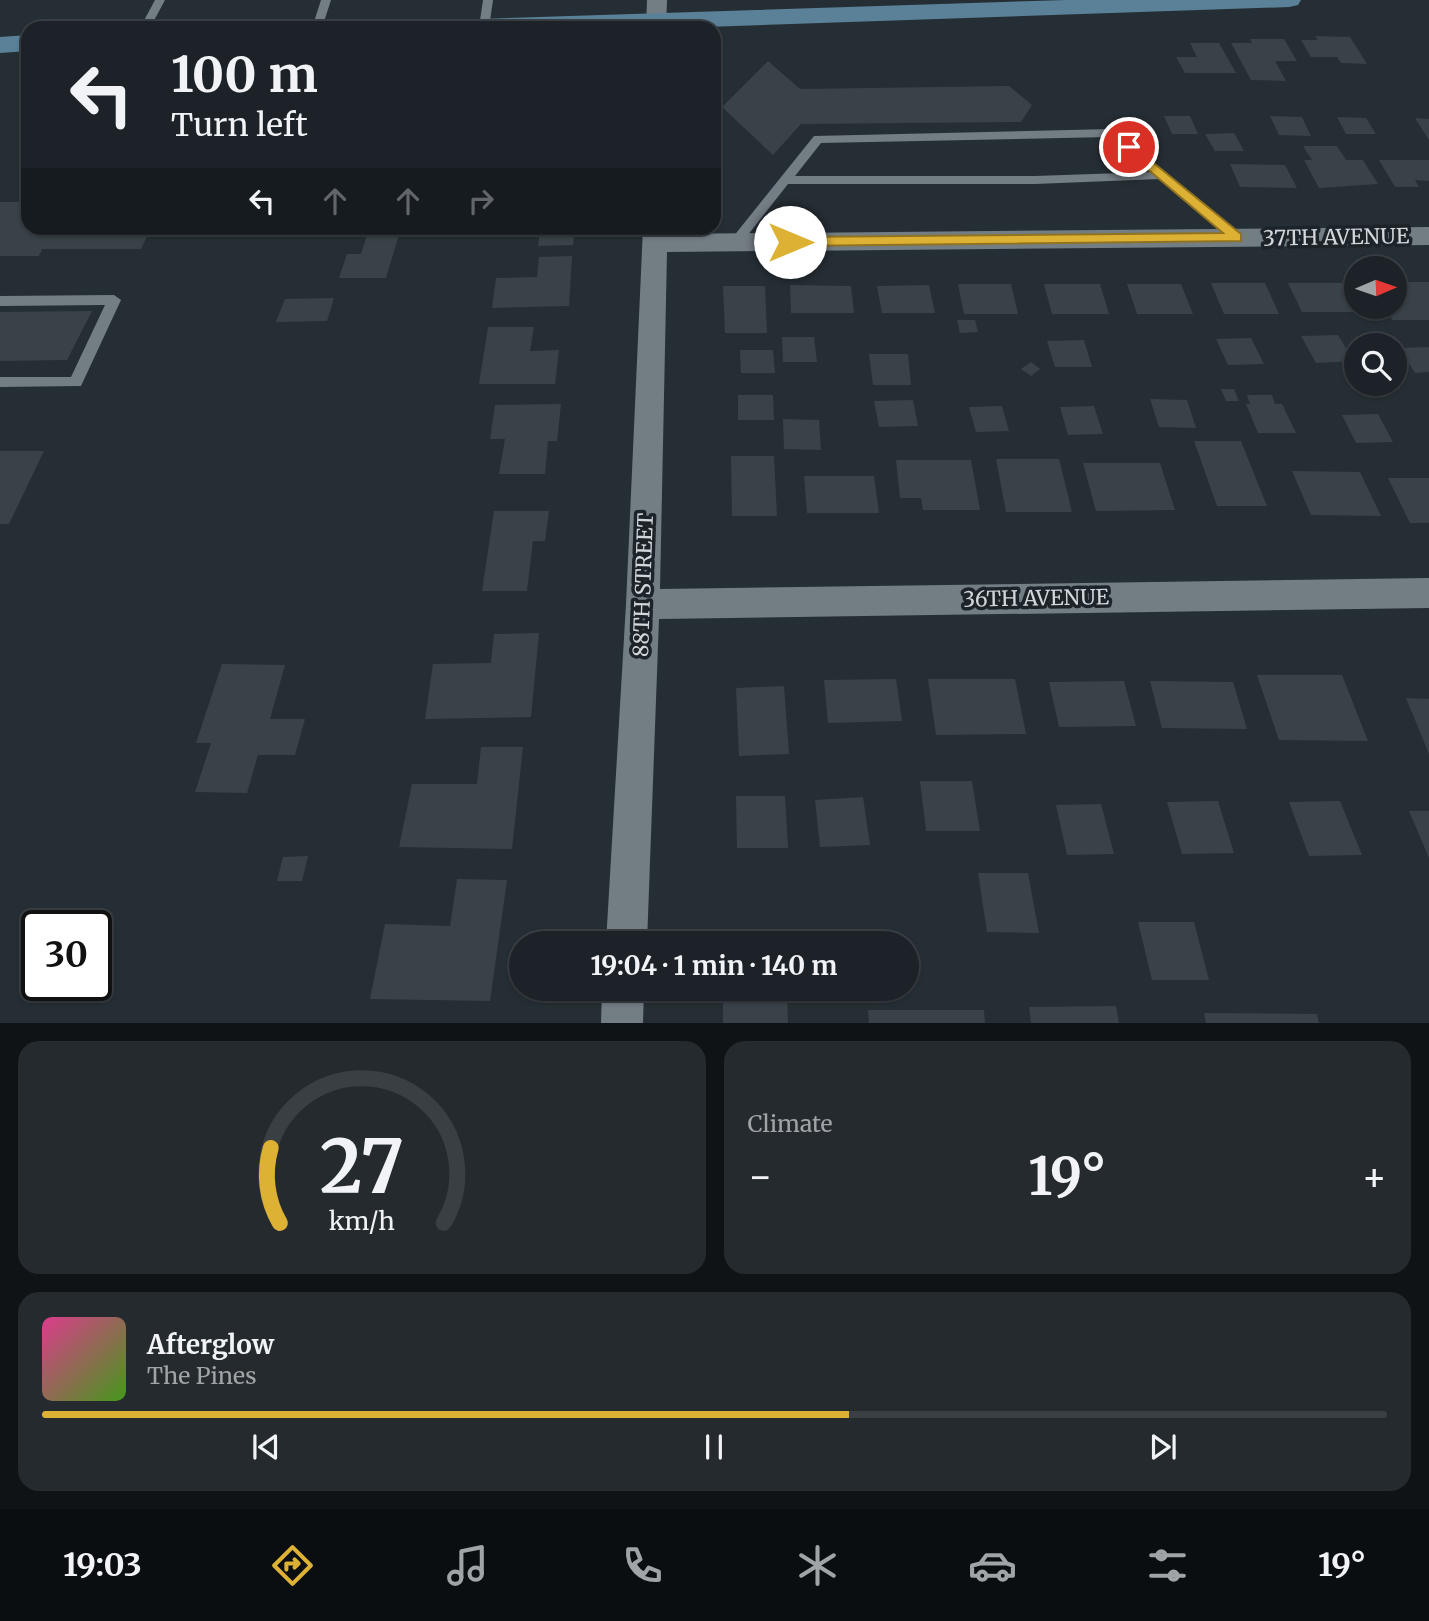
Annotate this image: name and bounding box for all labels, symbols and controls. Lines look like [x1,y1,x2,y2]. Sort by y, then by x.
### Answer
text: 100 m [171,44,318,105]
icon: left [56,49,147,140]
text: Turn left [171,105,308,145]
pin [1099,117,1159,177]
icon: arrive [1110,128,1148,166]
icon: left [243,182,281,220]
icon: ahead [316,182,354,220]
icon: ahead [389,182,427,220]
icon: right [462,182,500,220]
position arrow [753,205,827,279]
street label: 37TH AVENUE [1263,222,1410,252]
north arrow [1344,256,1407,318]
map controls [1344,256,1407,396]
button: search [1344,333,1407,396]
street label: 88TH STREET [627,512,659,657]
street label: 36TH AVENUE [963,583,1110,613]
speed limit sign: 30 [21,910,112,1001]
text: 19:04 · 1 min · 140 m [591,949,837,982]
text: Climate [748,1109,833,1138]
text: 27 [320,1122,404,1214]
text: 19° [1028,1144,1106,1209]
text: − [748,1153,773,1200]
text: + [1362,1153,1387,1200]
text: km/h [329,1205,395,1237]
text: Afterglow [147,1328,274,1361]
text: The Pines [147,1361,257,1390]
icon: previous [247,1428,285,1466]
icon: pause [695,1428,733,1466]
icon: next [1144,1428,1182,1466]
icon: directions [268,1541,317,1590]
icon: music [443,1541,492,1590]
icon: phone [618,1541,667,1590]
icon: climate [793,1541,842,1590]
icon: car [968,1541,1017,1590]
icon: filters [1143,1541,1192,1590]
text: 19:03 [63,1545,142,1585]
text: 19° [1318,1545,1366,1585]

